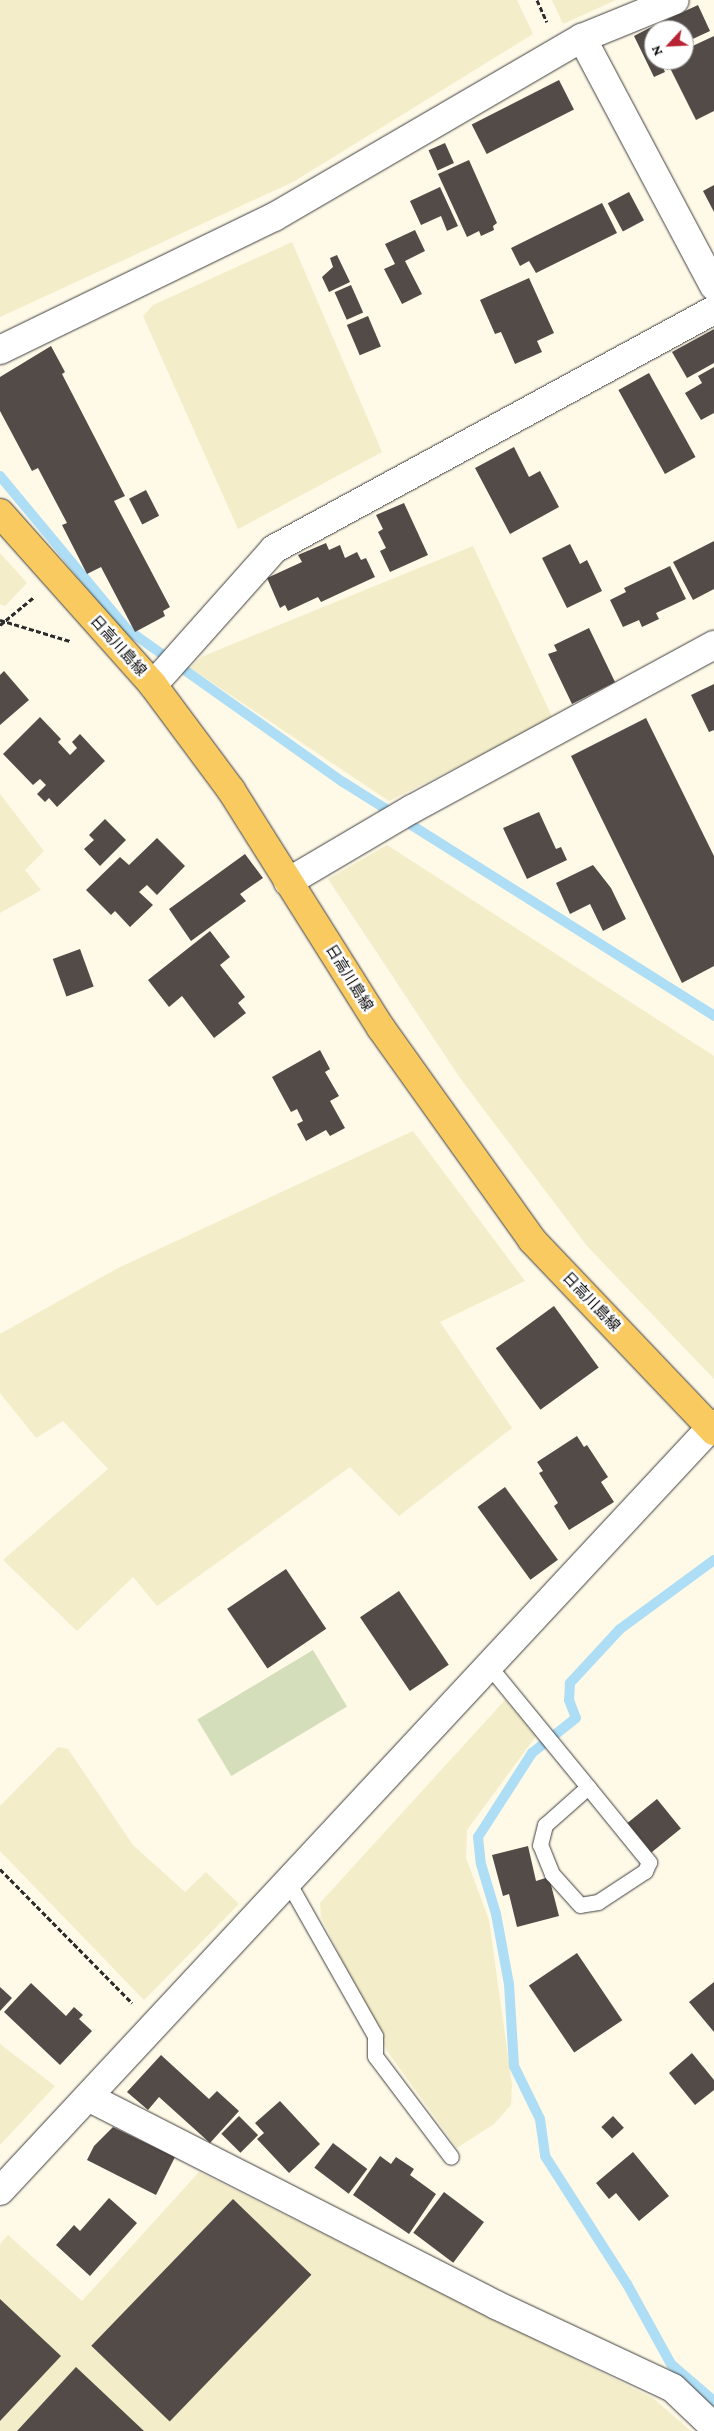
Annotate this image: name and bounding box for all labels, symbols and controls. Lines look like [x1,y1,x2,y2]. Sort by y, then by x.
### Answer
north arrow [644,20,694,70]
text: N [647,43,666,59]
street label: 日高川島線 [86,612,150,680]
street label: 日高川島線 [321,941,377,1015]
street label: 日高川島線 [558,1269,624,1335]

